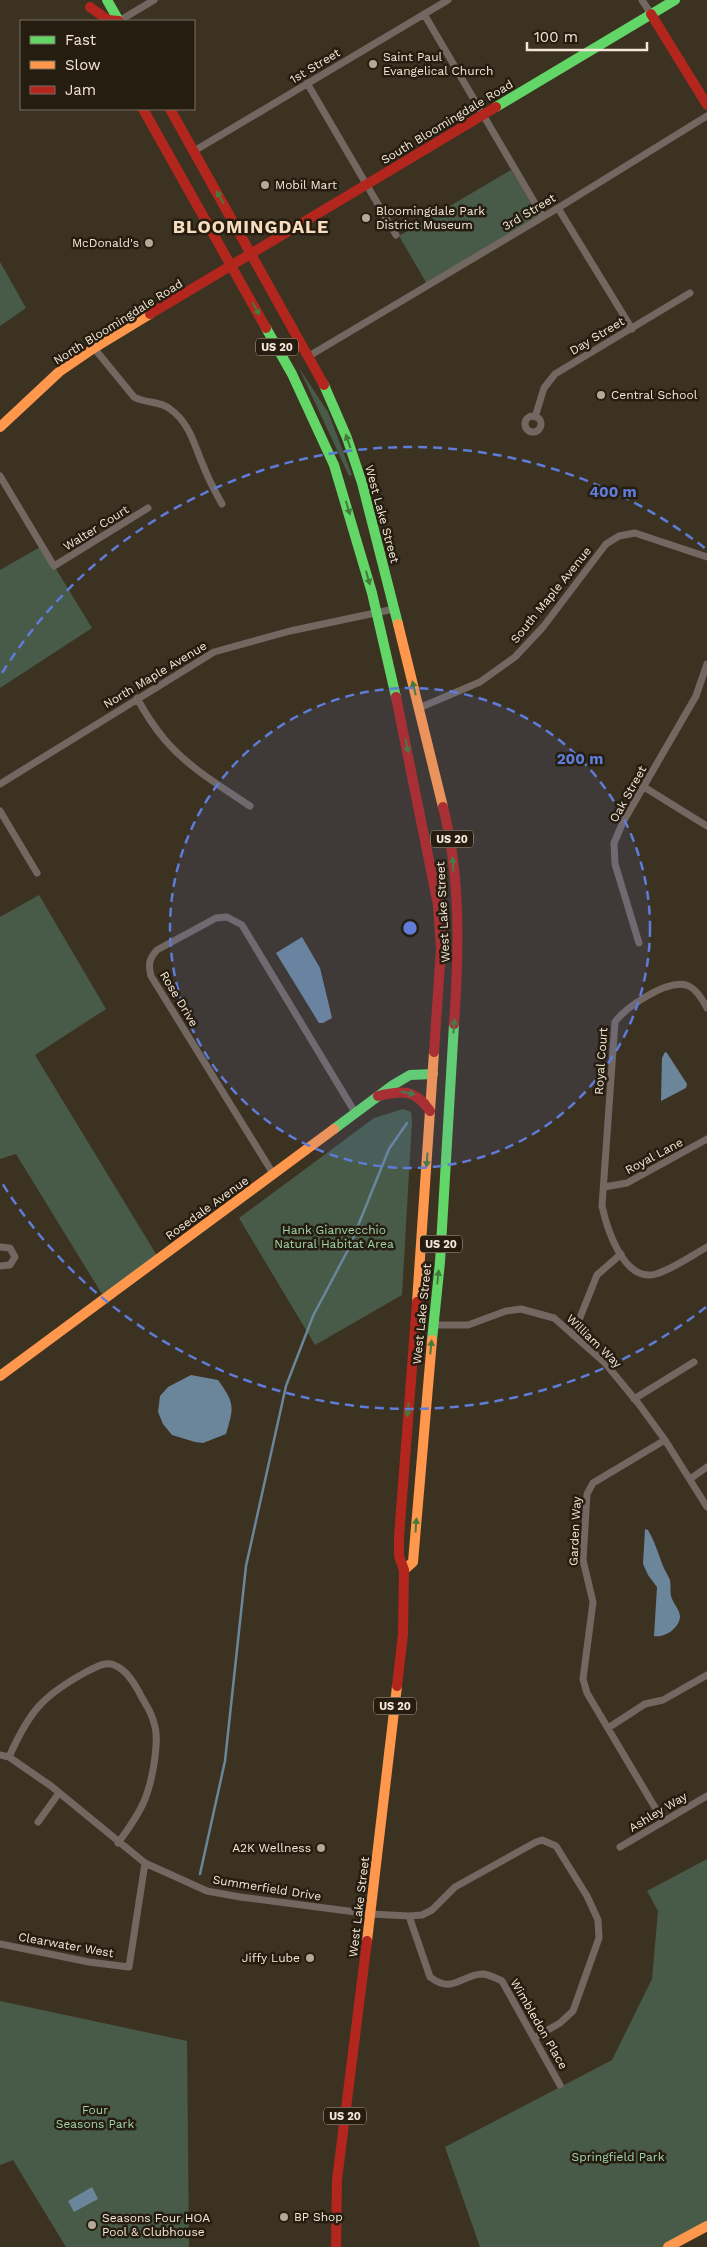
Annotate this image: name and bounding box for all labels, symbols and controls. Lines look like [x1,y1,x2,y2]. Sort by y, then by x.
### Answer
legend [20,20,195,110]
scale bar [527,20,647,52]
text: 100 m [534,28,578,46]
text: Fast [65,31,97,49]
street label: 1st Street [287,46,343,86]
place label: Saint Paul Evangelical Church [383,50,494,78]
text: Slow [65,56,101,74]
marker: Saint Paul Evangelical Church [367,58,379,70]
street label: South Bloomingdale Road [378,77,516,167]
text: Jam [65,81,96,99]
place label: Mobil Mart [275,178,337,192]
marker: Mobil Mart [259,179,271,191]
one-way arrow [216,189,224,204]
street label: 3rd Street [500,191,558,233]
place label: Bloomingdale Park District Museum [376,204,485,232]
marker: Bloomingdale Park District Museum [360,212,372,224]
district label: BLOOMINGDALE [173,216,329,237]
place label: McDonald's [72,236,139,250]
marker: McDonald's [143,237,155,249]
street label: North Bloomingdale Road [51,276,185,368]
one-way arrow [251,302,260,315]
street label: Day Street [567,314,627,358]
road number: US 20 [256,338,298,356]
place label: Central School [611,388,698,402]
marker: Central School [595,389,607,401]
one-way arrow [344,433,352,448]
street label: West Lake Street [362,463,402,565]
text: 400 m [589,483,637,501]
one-way arrow [344,501,352,516]
street label: Walter Court [61,502,131,554]
street label: South Maple Avenue [508,544,594,646]
one-way arrow [365,571,373,586]
street label: North Maple Avenue [101,639,209,711]
one-way arrow [410,681,418,696]
one-way arrow [403,738,411,753]
text: 200 m [557,750,603,768]
street label: Oak Street [607,763,649,825]
road number: US 20 [431,831,473,848]
one-way arrow [449,855,457,871]
street label: West Lake Street [433,861,453,963]
centre of rings [401,919,419,937]
street label: Rose Drive [157,969,201,1029]
one-way arrow [450,1018,458,1034]
street label: Royal Court [592,1027,610,1095]
one-way arrow [400,1090,416,1098]
street label: Royal Lane [623,1135,685,1177]
one-way arrow [422,1152,430,1168]
street label: Rosedale Avenue [163,1173,251,1243]
park label: Hank Gianvecchio Natural Habitat Area [274,1223,394,1251]
road number: US 20 [420,1236,462,1252]
street label: West Lake Street [410,1263,434,1365]
one-way arrow [434,1269,442,1285]
street label: William Way [564,1311,625,1371]
one-way arrow [427,1339,435,1355]
one-way arrow [404,1402,412,1418]
street label: Garden Way [566,1495,584,1566]
one-way arrow [413,1517,421,1533]
road number: US 20 [374,1698,416,1714]
street label: Ashley Way [626,1789,690,1835]
place label: A2K Wellness [232,1841,311,1855]
marker: A2K Wellness [315,1842,327,1854]
street label: West Lake Street [346,1856,372,1958]
street label: Summerfield Drive [212,1873,322,1904]
street label: Clearwater West [17,1930,115,1960]
place label: Jiffy Lube [242,1951,300,1965]
marker: Jiffy Lube [304,1952,316,1964]
street label: Wimbledon Place [507,1976,571,2072]
park label: Four Seasons Park [56,2103,134,2131]
road number: US 20 [324,2108,366,2124]
park label: Springfield Park [572,2150,665,2164]
place label: BP Shop [294,2210,343,2224]
place label: Seasons Four HOA Pool & Clubhouse [102,2211,210,2239]
marker: BP Shop [278,2211,290,2223]
marker: Seasons Four HOA Pool & Clubhouse [86,2219,98,2231]

